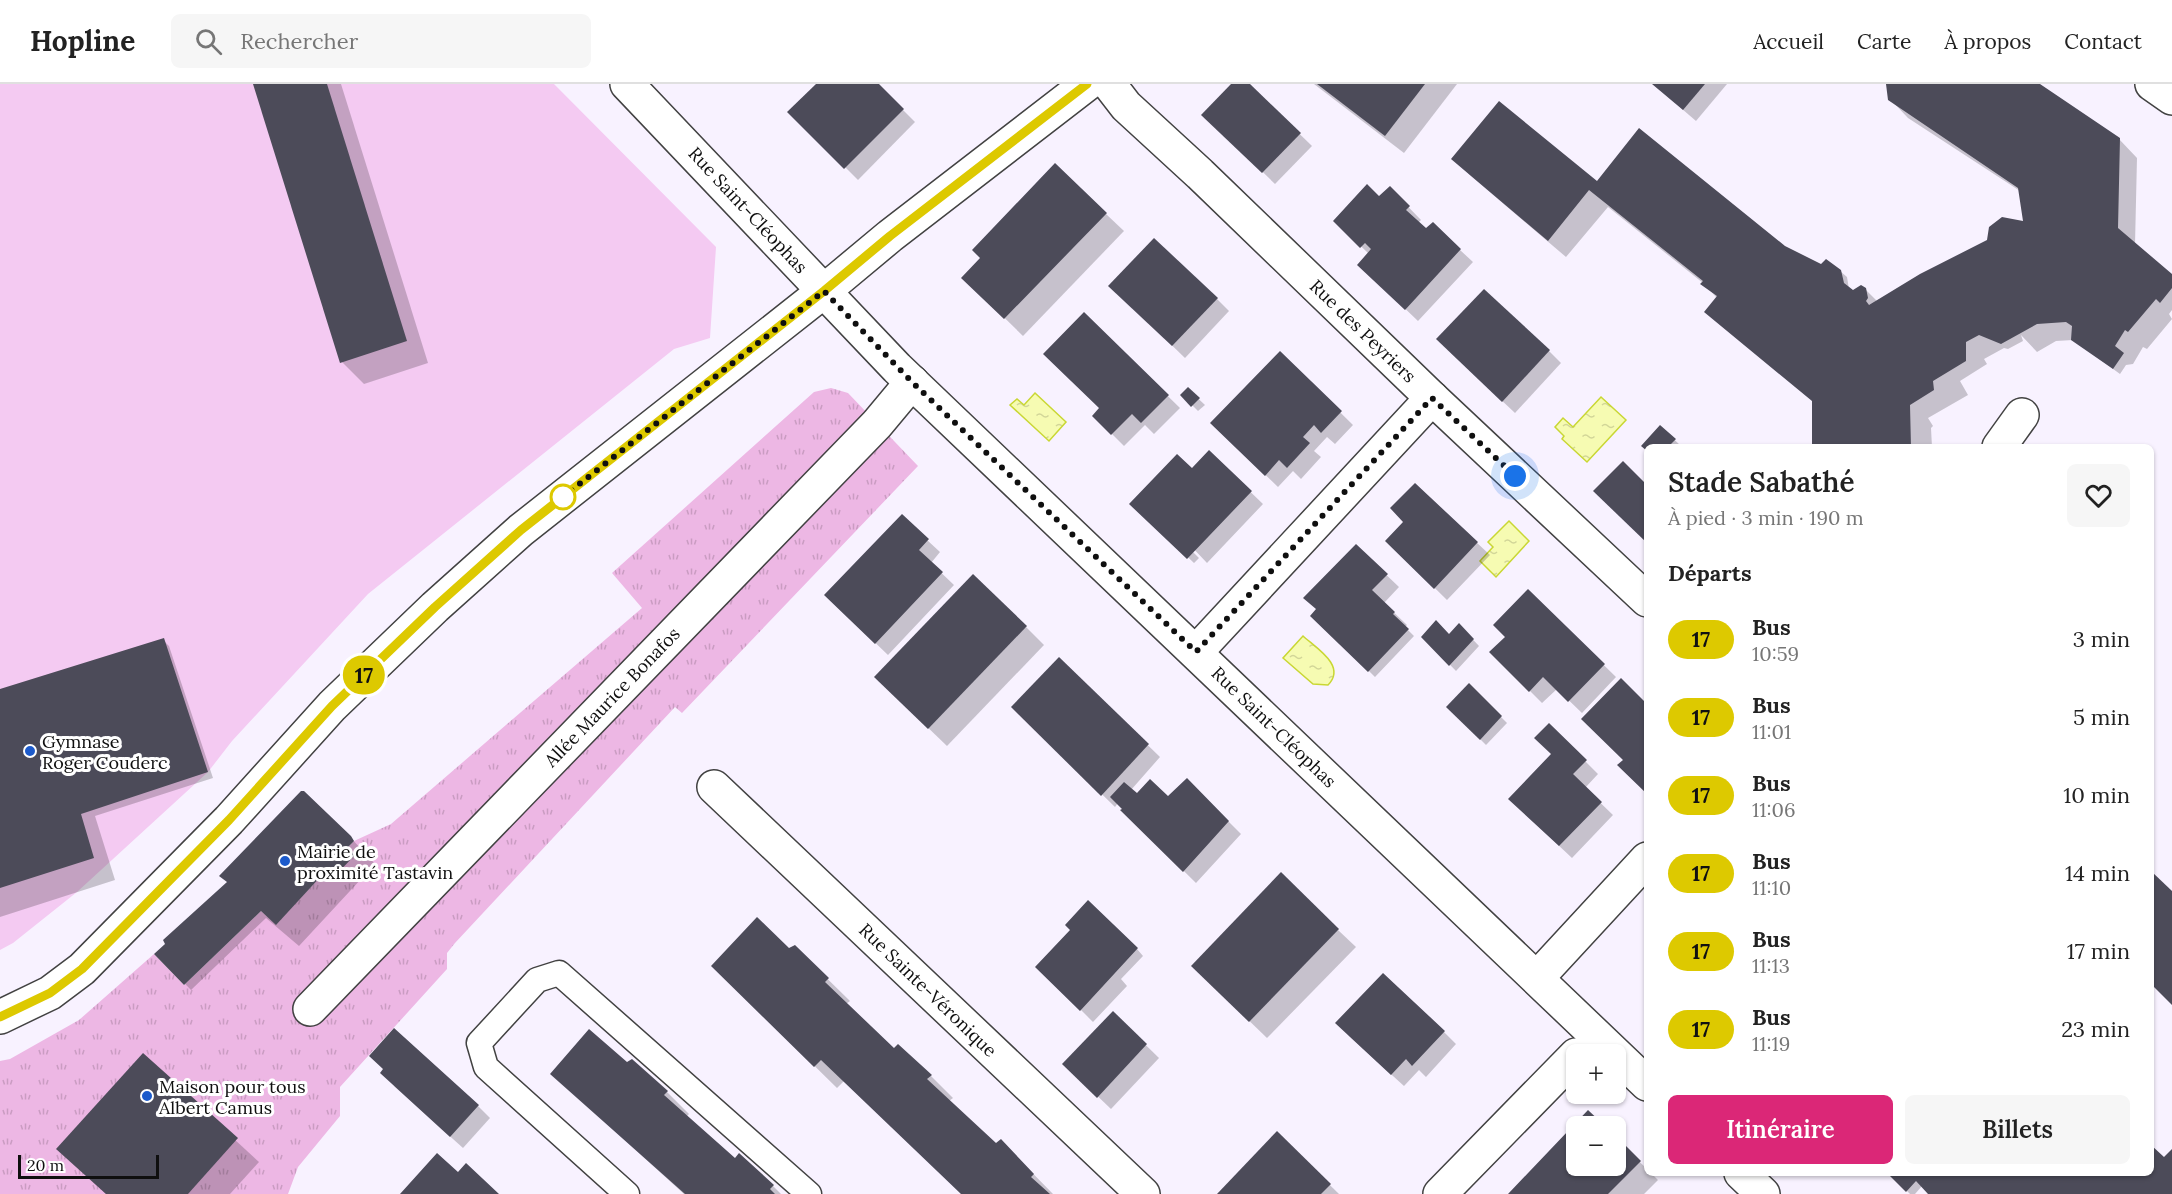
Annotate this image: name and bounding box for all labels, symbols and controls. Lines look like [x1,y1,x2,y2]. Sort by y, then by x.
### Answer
search box [171,14,591,68]
text: Hopline [30,23,135,59]
icon: search [192,25,225,58]
text: Rechercher [240,27,358,55]
text: Accueil [1753,28,1824,55]
text: Carte [1857,28,1911,55]
text: À propos [1944,28,2031,55]
text: Contact [2064,28,2142,55]
street label: Rue Saint-Cléophas [684,142,812,278]
street label: Rue des Peyriers [1305,275,1421,387]
your location [1500,461,1530,491]
text: Stade Sabathé [1668,464,1855,500]
button: heart [2067,464,2130,527]
unlabelled marker [550,484,576,510]
text: À pied · 3 min · 190 m [1668,505,1864,530]
text: Départs [1668,559,1752,587]
text: Bus [1752,613,1791,641]
street label: Allée Maurice Bonafos [539,622,685,772]
text: 3 min [2073,625,2130,653]
text: 17 [1692,626,1710,653]
text: 10:59 [1752,641,1799,666]
line badge: 17 [337,656,391,694]
text: 17 [355,662,373,689]
street label: Rue Saint-Cléophas [1207,662,1341,792]
text: Bus [1752,691,1791,719]
text: 5 min [2073,703,2130,731]
text: 17 [1692,704,1710,731]
text: 11:01 [1752,719,1791,744]
place label: Gymnase Roger Couderc [42,730,167,774]
marker: Gymnase Roger Couderc [23,744,37,758]
text: Bus [1752,769,1791,797]
text: 10 min [2063,781,2130,809]
text: 17 [1692,782,1710,809]
text: 11:06 [1752,797,1796,822]
place label: Mairie de proximité Tastavin [297,840,453,884]
text: Bus [1752,847,1791,875]
marker: Mairie de proximité Tastavin [278,854,292,868]
text: 14 min [2065,859,2130,887]
text: 17 [1692,860,1710,887]
text: 11:10 [1752,875,1791,900]
street label: Rue Sainte-Véronique [854,918,1002,1062]
text: Bus [1752,925,1791,953]
text: 17 min [2067,937,2130,965]
text: 17 [1692,938,1710,965]
text: 11:13 [1752,953,1790,978]
text: Bus [1752,1003,1791,1031]
text: 23 min [2061,1015,2130,1043]
text: 17 [1692,1016,1710,1043]
text: 11:19 [1752,1031,1790,1056]
map controls [1566,1044,1626,1176]
button: + [1566,1044,1626,1104]
place label: Maison pour tous Albert Camus [158,1075,306,1119]
marker: Maison pour tous Albert Camus [140,1089,154,1103]
button: Itinéraire [1668,1095,1893,1164]
button: Billets [1905,1095,2130,1164]
button: − [1566,1116,1626,1176]
scale bar [18,1152,159,1180]
text: 20 m [27,1155,64,1175]

